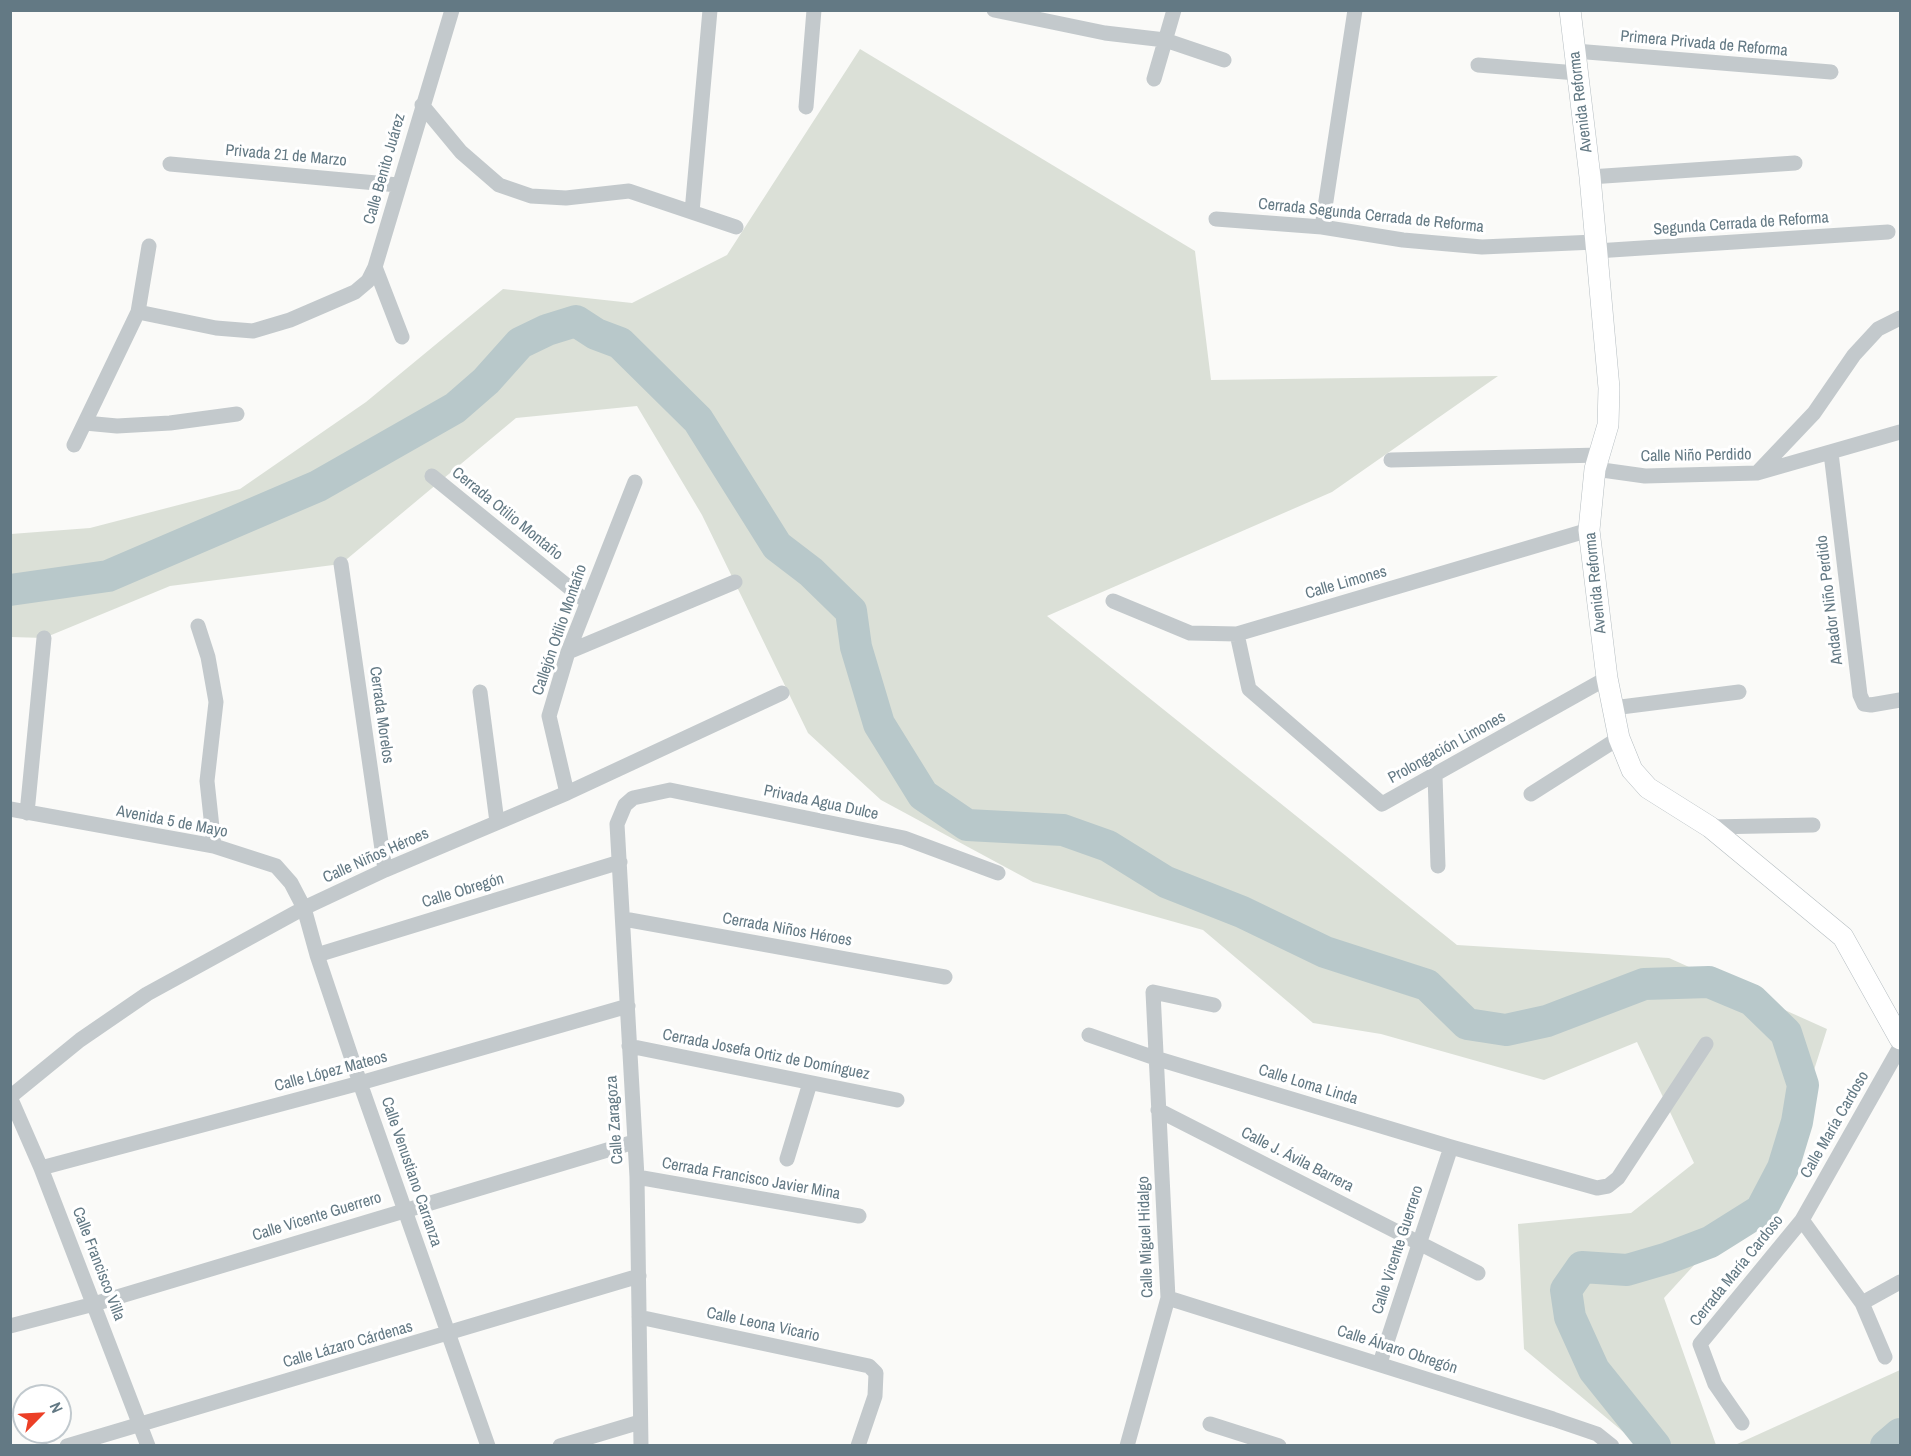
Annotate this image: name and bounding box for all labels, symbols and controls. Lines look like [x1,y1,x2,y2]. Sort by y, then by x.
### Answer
street label: Primera Privada de Reforma [1620,27,1788,61]
street label: Avenida Reforma [1565,50,1597,154]
street label: Calle Benito Juárez [360,111,410,227]
street label: Privada 21 de Marzo [224,141,348,171]
street label: Cerrada Segunda Cerrada de Reforma [1257,195,1485,237]
street label: Segunda Cerrada de Reforma [1653,208,1829,240]
street label: Calle Niño Perdido [1640,445,1752,467]
street label: Cerrada Otilio Montaño [448,463,566,565]
street label: Avenida Reforma [1581,531,1611,635]
street label: Andador Niño Perdido [1813,534,1847,666]
street label: Callejón Otilio Montaño [529,562,591,698]
street label: Calle Limones [1303,562,1389,604]
street label: Cerrada Morelos [365,665,397,765]
street label: Prolongación Limones [1385,708,1509,788]
street label: Privada Agua Dulce [762,781,880,825]
street label: Avenida 5 de Mayo [115,802,229,842]
street label: Calle Niños Héroes [320,824,432,888]
street label: Calle Obregón [420,869,506,913]
street label: Cerrada Niños Héroes [721,909,853,951]
street label: Cerrada Josefa Ortiz de Domínguez [661,1025,871,1085]
street label: Calle López Mateos [273,1048,389,1096]
street label: Calle Loma Linda [1256,1061,1360,1109]
street label: Calle María Cardoso [1797,1068,1873,1182]
street label: Calle Zaragoza [602,1075,628,1165]
street label: Calle Venustiano Carranza [376,1095,446,1249]
street label: Calle J. Ávila Barrera [1238,1123,1356,1197]
street label: Cerrada Francisco Javier Mina [660,1154,842,1204]
street label: Calle Miguel Hidalgo [1134,1176,1158,1298]
street label: Calle Vicente Guerrero [1368,1183,1428,1317]
street label: Calle Vicente Guerrero [250,1188,384,1246]
street label: Calle Francisco Villa [68,1205,128,1323]
street label: Cerrada María Cardoso [1686,1211,1788,1331]
street label: Calle Leona Vicario [705,1304,821,1346]
street label: Calle Lázaro Cárdenas [281,1317,415,1373]
street label: Calle Álvaro Obregón [1334,1321,1460,1379]
north arrow [12,1384,72,1444]
text: N [45,1399,69,1416]

